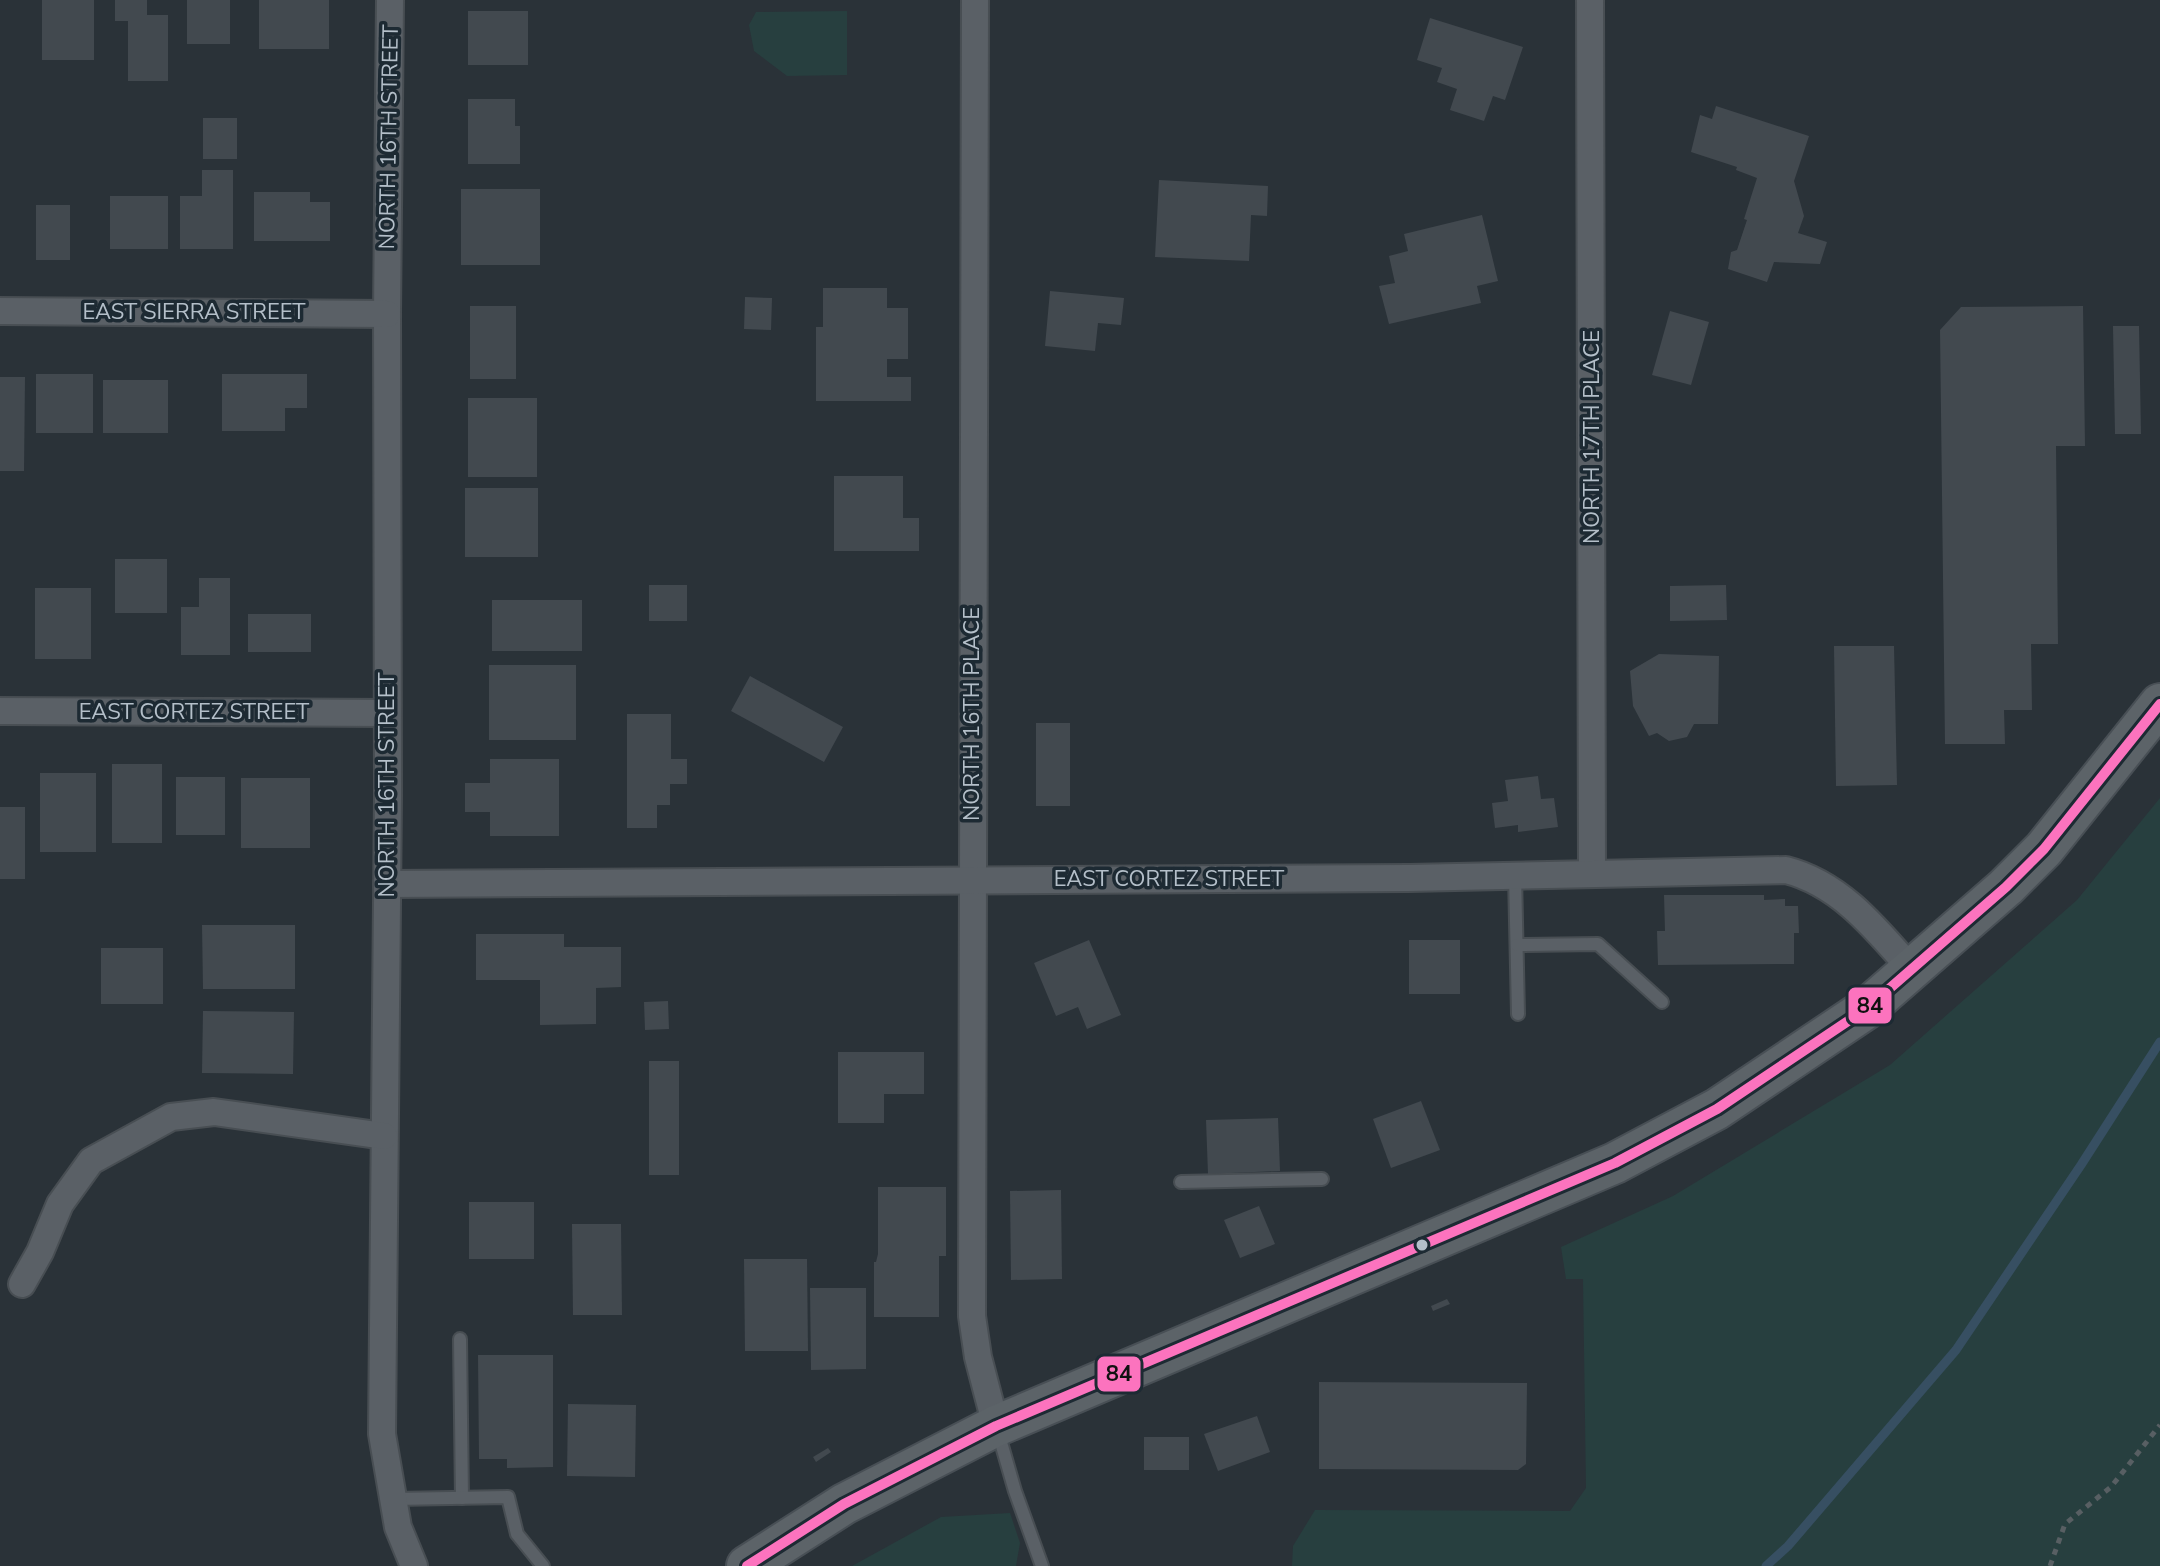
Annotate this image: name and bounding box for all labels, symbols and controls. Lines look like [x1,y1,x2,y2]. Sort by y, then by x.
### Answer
street label: NORTH 16TH STREET [372,24,406,250]
street label: EAST SIERRA STREET [82,297,306,327]
street label: NORTH 17TH PLACE [1577,330,1607,544]
street label: NORTH 16TH PLACE [957,607,987,821]
street label: NORTH 16TH STREET [372,672,402,897]
street label: EAST CORTEZ STREET [79,697,310,727]
street label: EAST CORTEZ STREET [1054,864,1285,894]
line badge: 84 [1847,986,1893,1025]
text: 84 [1857,991,1883,1021]
unlabelled marker [1414,1237,1430,1253]
line badge: 84 [1096,1355,1142,1393]
text: 84 [1106,1359,1132,1389]

